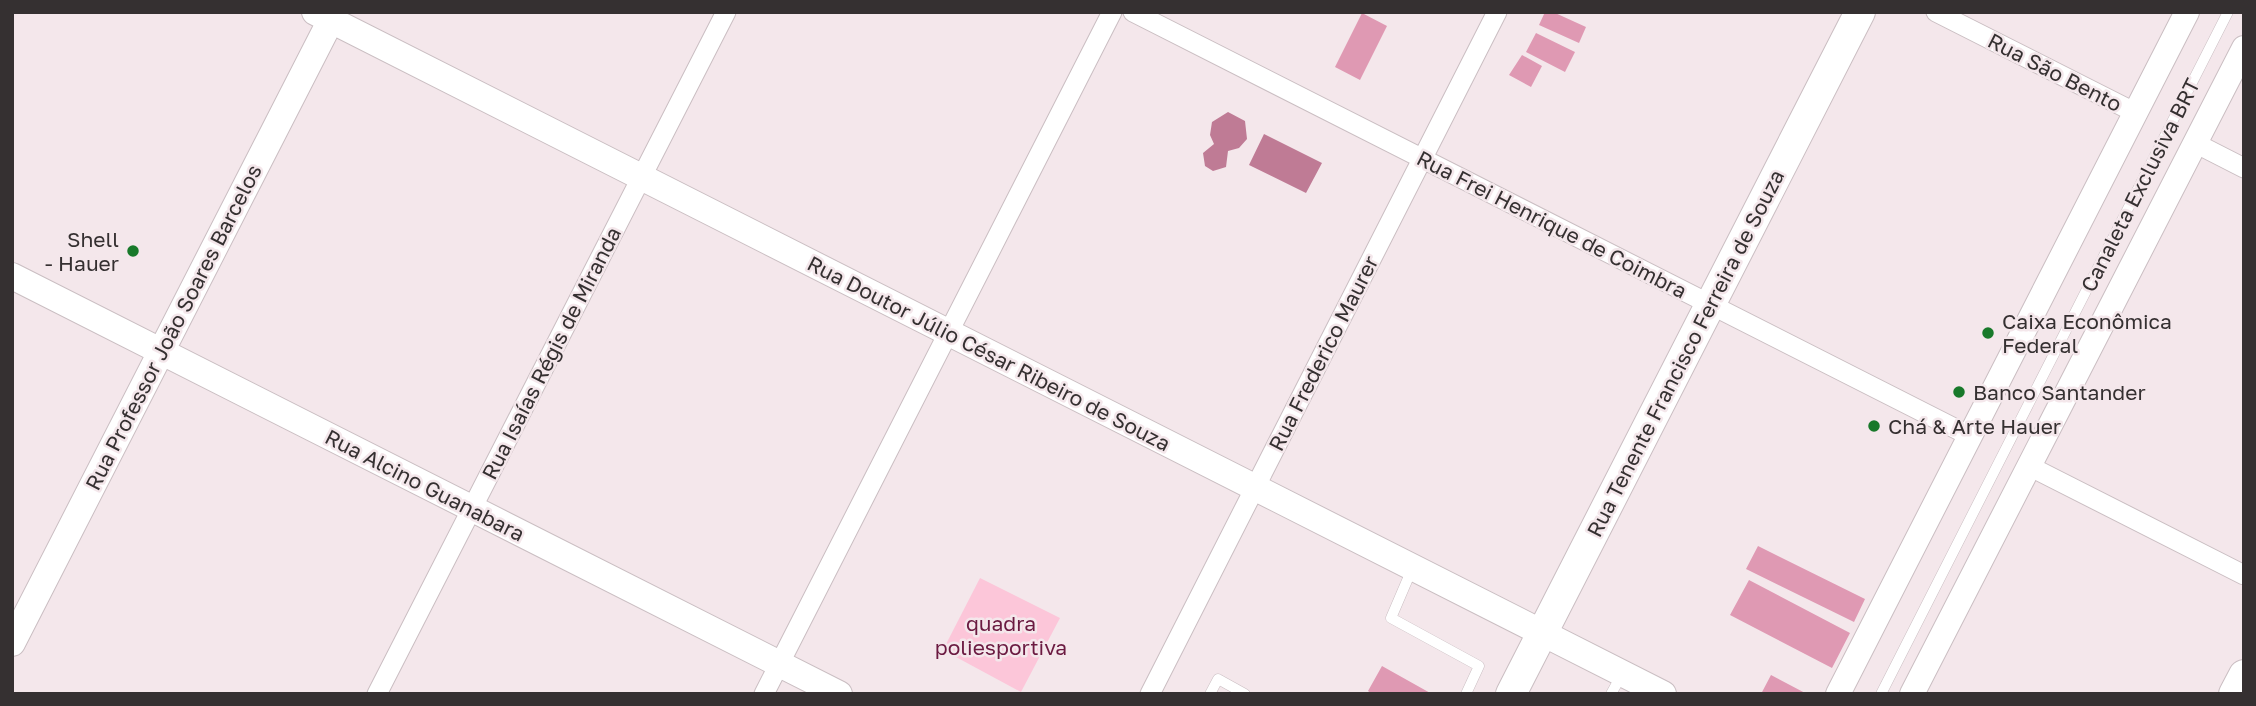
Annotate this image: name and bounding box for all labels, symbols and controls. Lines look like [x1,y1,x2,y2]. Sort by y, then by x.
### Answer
street label: Rua São Bento [1984,27,2126,117]
street label: Canaleta Exclusiva BRT [2075,74,2205,296]
street label: Rua Frei Henrique de Coimbra [1413,144,1691,304]
street label: Rua Professor João Soares Barcelos [79,160,267,494]
street label: Rua Tenente Francisco Ferreira de Souza [1581,165,1789,541]
street label: Rua Isaías Régis de Miranda [476,222,626,484]
place label: Shell - Hauer [45,226,119,276]
marker: Shell - Hauer [125,243,141,259]
street label: Rua Doutor Júlio César Ribeiro de Souza [803,250,1175,456]
street label: Rua Frederico Maurer [1262,251,1384,455]
place label: Caixa Econômica Federal [2002,308,2172,358]
marker: Caixa Econômica Federal [1980,325,1996,341]
place label: Banco Santander [1973,379,2146,405]
marker: Banco Santander [1951,384,1967,400]
place label: Chá & Arte Hauer [1888,413,2061,439]
marker: Chá & Arte Hauer [1866,418,1882,434]
street label: Rua Alcino Guanabara [321,423,529,547]
park label: quadra poliesportiva [935,610,1067,660]

